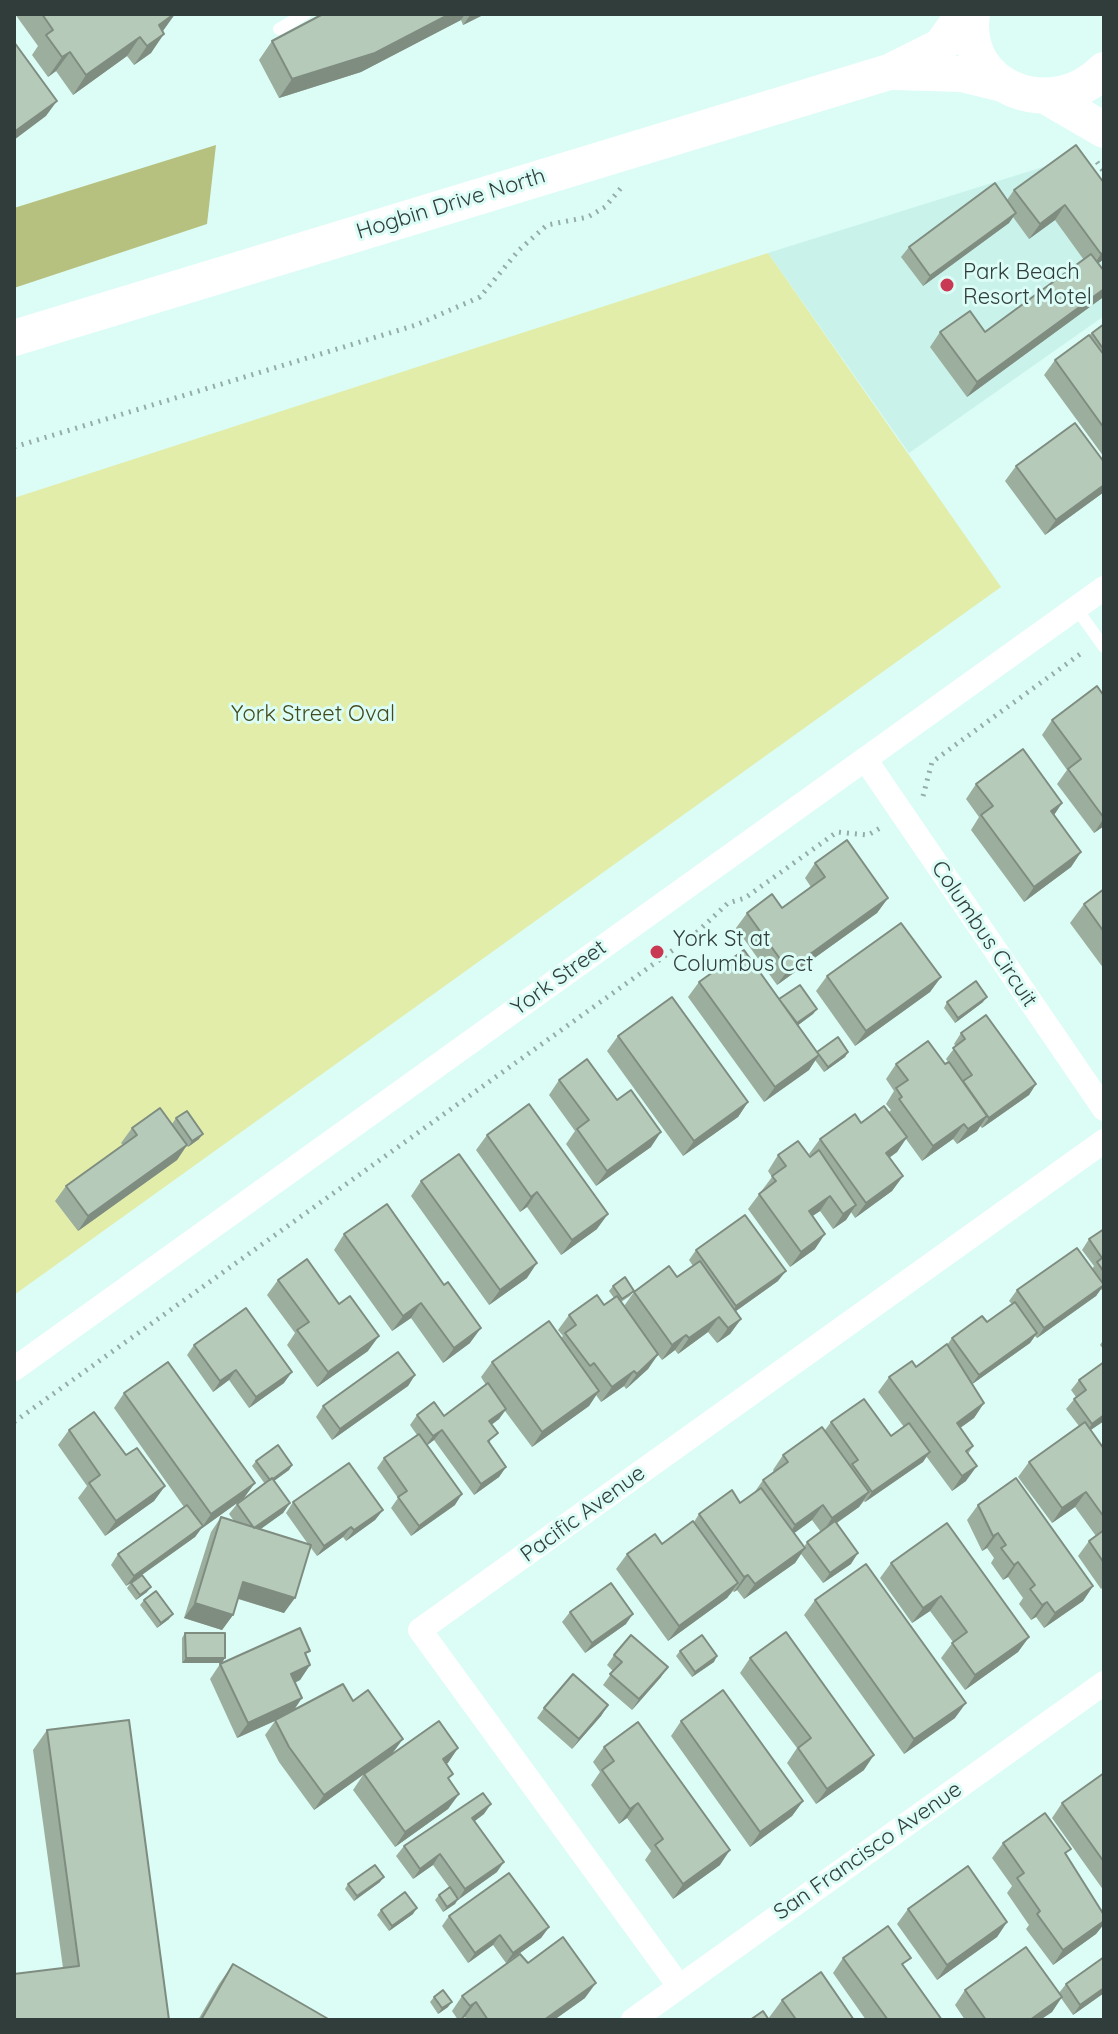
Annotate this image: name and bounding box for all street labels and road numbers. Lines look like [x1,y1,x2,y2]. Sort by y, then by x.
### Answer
street label: Hogbin Drive North [353,163,549,245]
street label: Columbus Circuit [925,856,1043,1012]
street label: York Street [506,935,612,1021]
street label: Pacific Avenue [516,1460,650,1568]
street label: San Francisco Avenue [769,1776,967,1926]

